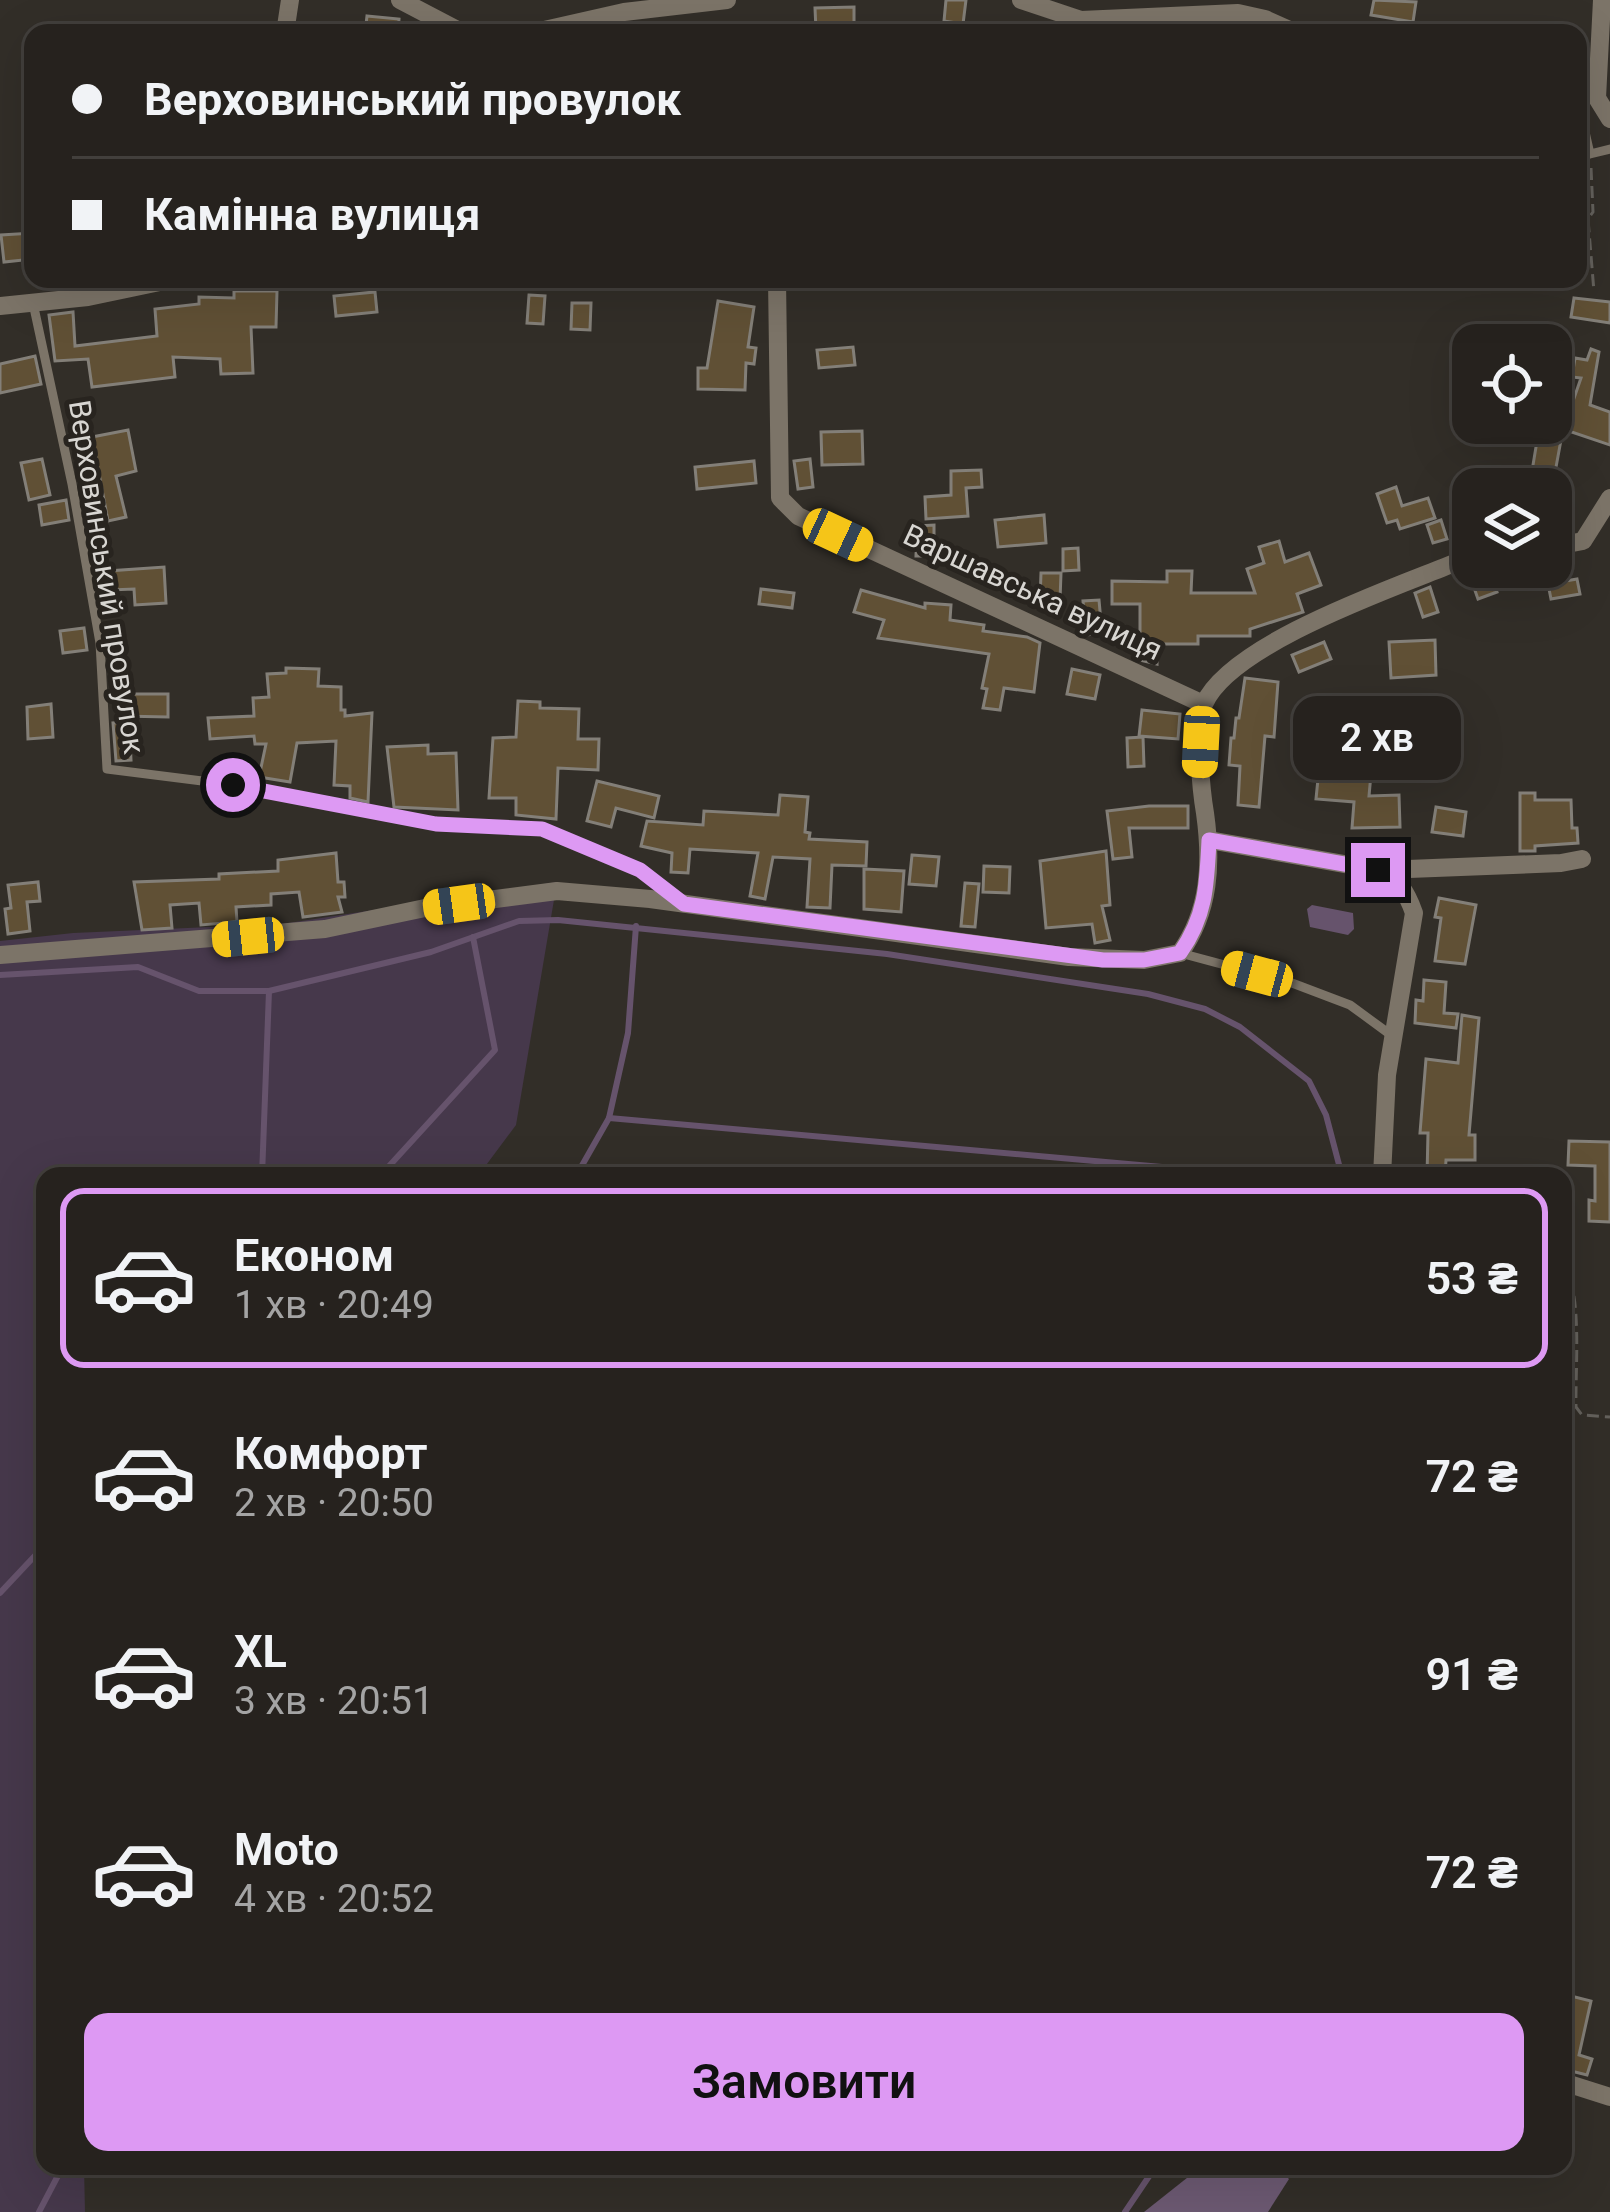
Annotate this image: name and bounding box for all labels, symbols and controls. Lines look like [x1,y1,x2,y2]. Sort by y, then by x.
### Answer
text: Верховинський провулок [144,73,681,126]
text: Камінна вулиця [144,188,480,241]
map controls [1452,324,1572,588]
button: locate [1452,324,1572,444]
street label: Верховинський провулок [62,398,152,756]
button: layers [1452,468,1572,588]
car [798,503,878,567]
street label: Варшавська вулиця [898,517,1168,667]
callout: 2 хв [1294,696,1462,780]
car [1181,705,1221,779]
text: 2 хв [1340,715,1414,761]
route start [206,758,260,812]
route end [1351,843,1405,897]
car [421,881,497,927]
car [210,915,286,959]
car [1218,947,1296,1001]
icon: car [90,1224,198,1332]
text: Економ [234,1229,394,1282]
text: 53 ₴ [1425,1252,1518,1305]
text: 1 хв · 20:49 [234,1282,434,1328]
icon: car [90,1422,198,1530]
text: Комфорт [234,1427,427,1480]
text: 72 ₴ [1425,1450,1518,1503]
text: 2 хв · 20:50 [234,1480,434,1526]
icon: car [90,1620,198,1728]
text: XL [234,1625,287,1678]
text: 91 ₴ [1425,1648,1518,1701]
text: 3 хв · 20:51 [234,1678,434,1724]
icon: car [90,1818,198,1926]
text: Moto [234,1823,339,1876]
text: 72 ₴ [1425,1846,1518,1899]
text: 4 хв · 20:52 [234,1876,434,1922]
button: Замовити [84,2013,1524,2151]

